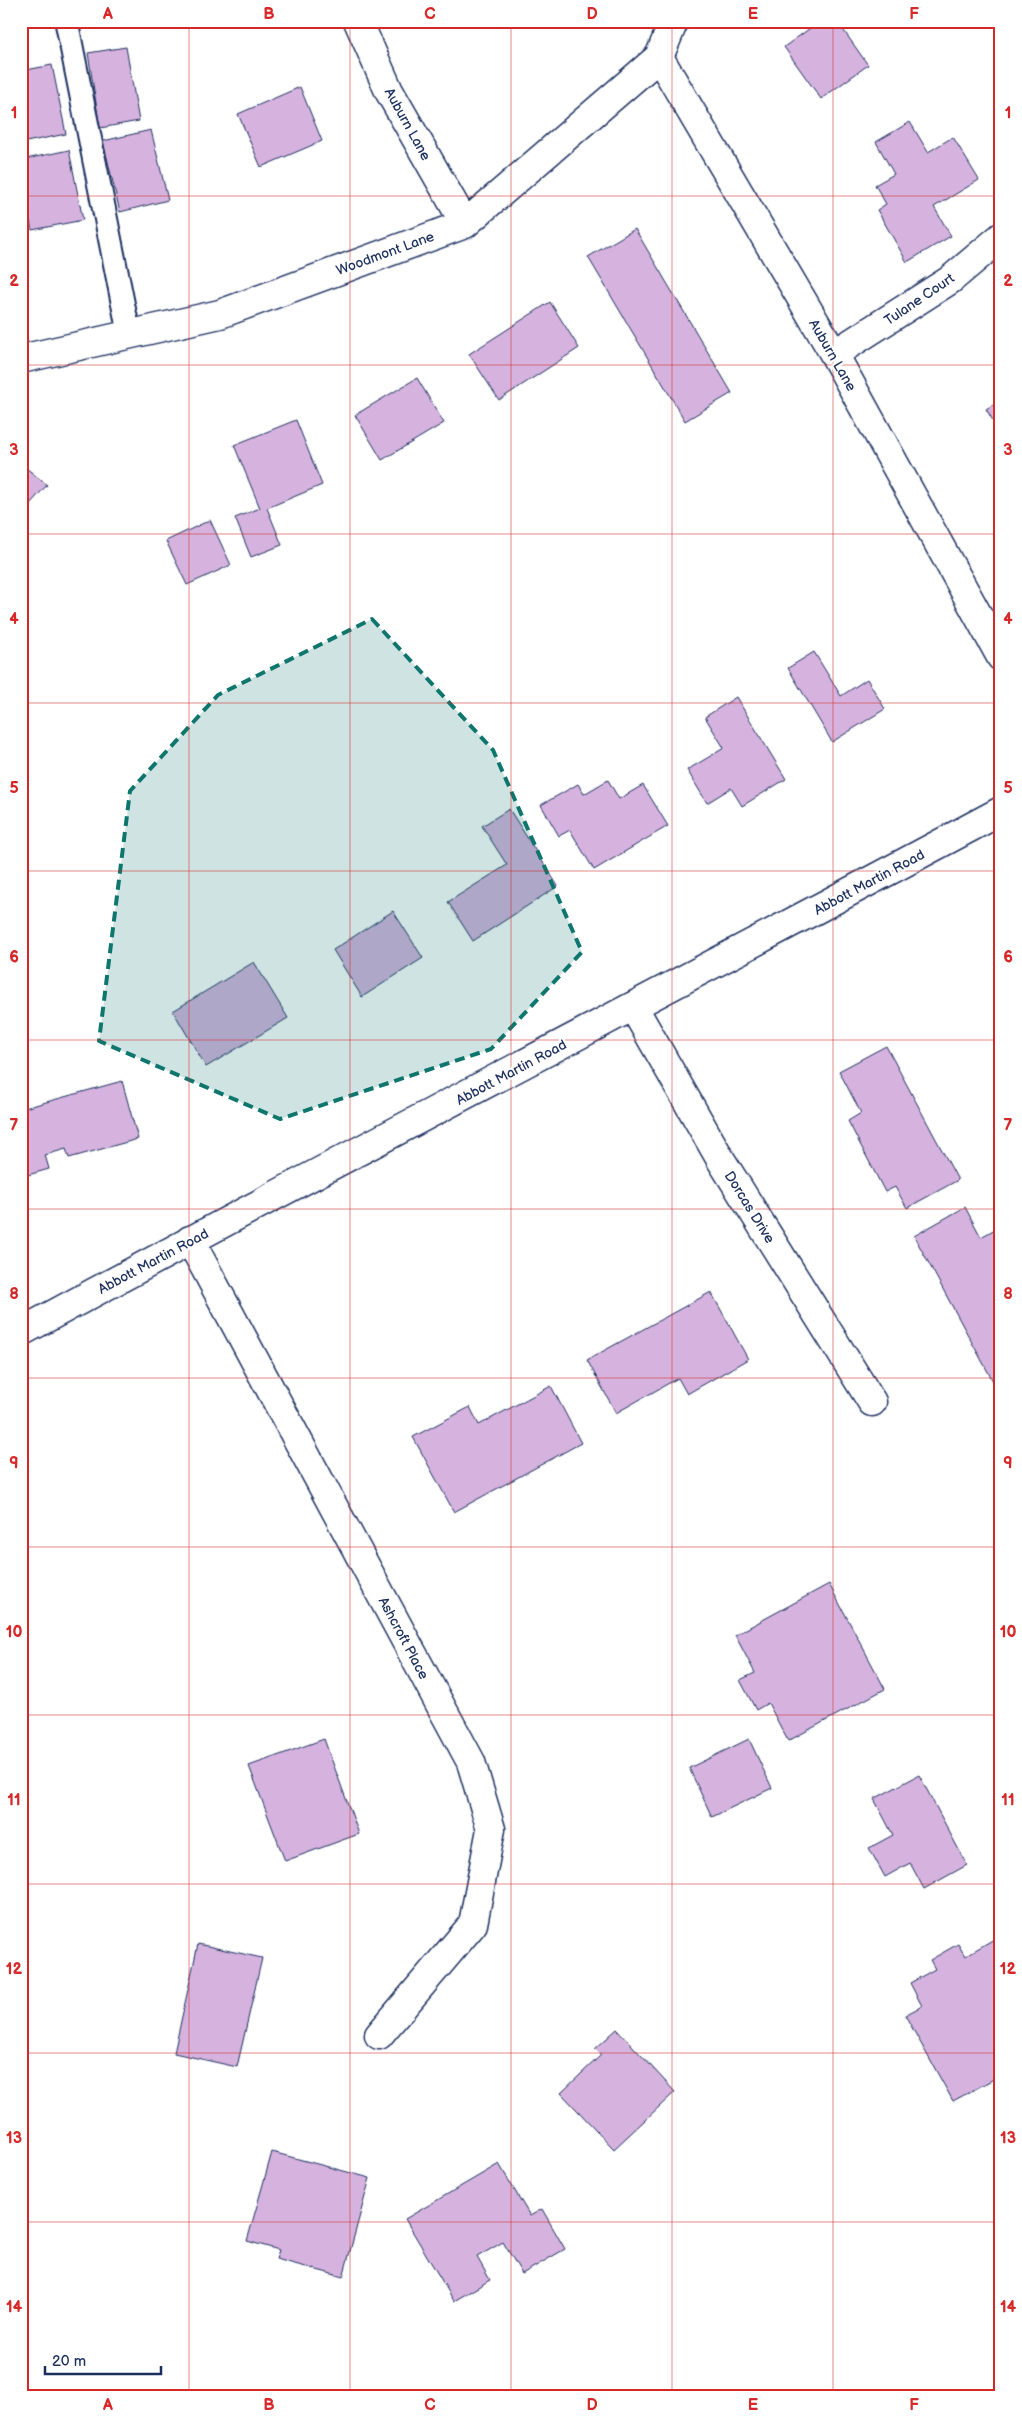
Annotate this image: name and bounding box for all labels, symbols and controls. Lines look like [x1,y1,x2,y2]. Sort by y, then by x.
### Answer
text: A [102,5,113,24]
text: B [263,5,275,24]
text: C [424,5,436,24]
text: D [586,5,598,24]
text: E [748,5,758,24]
text: F [909,5,919,24]
street label: Auburn Lane [381,85,434,163]
text: 1 [11,104,17,123]
text: 1 [1005,104,1011,123]
street label: Woodmont Lane [334,228,437,279]
street label: Tulane Court [881,269,958,329]
text: 2 [9,272,19,291]
text: 2 [1003,272,1013,291]
street label: Auburn Lane [805,316,860,394]
text: 3 [9,441,19,460]
text: 3 [1003,441,1013,460]
text: 4 [9,610,19,629]
text: 4 [1003,610,1013,629]
text: 5 [9,779,19,798]
text: 5 [1003,779,1013,798]
street label: Abbott Martin Road [811,846,927,919]
text: 6 [9,948,19,967]
text: 6 [1003,948,1013,967]
street label: Abbott Martin Road [453,1036,569,1109]
text: 7 [10,1116,19,1135]
text: 7 [1004,1116,1013,1135]
street label: Dorcas Drive [721,1168,778,1246]
street label: Abbott Martin Road [95,1225,211,1298]
text: 8 [9,1285,19,1304]
text: 8 [1003,1285,1013,1304]
text: 9 [9,1454,19,1473]
text: 9 [1003,1454,1013,1473]
street label: Ashcroft Place [375,1594,432,1682]
text: 10 [6,1623,22,1642]
text: 10 [1000,1623,1016,1642]
text: 11 [7,1791,21,1810]
text: 11 [1001,1791,1015,1810]
text: 12 [6,1960,23,1979]
text: 12 [1000,1960,1017,1979]
text: 13 [6,2129,22,2148]
text: 13 [1000,2129,1016,2148]
text: 14 [6,2298,23,2317]
text: 14 [1000,2298,1017,2317]
scale bar [45,2343,161,2375]
text: 20 m [52,2352,86,2371]
text: A [102,2396,113,2415]
text: B [263,2396,275,2415]
text: C [424,2396,436,2415]
text: D [586,2396,598,2415]
text: E [748,2396,758,2415]
text: F [909,2396,919,2415]

